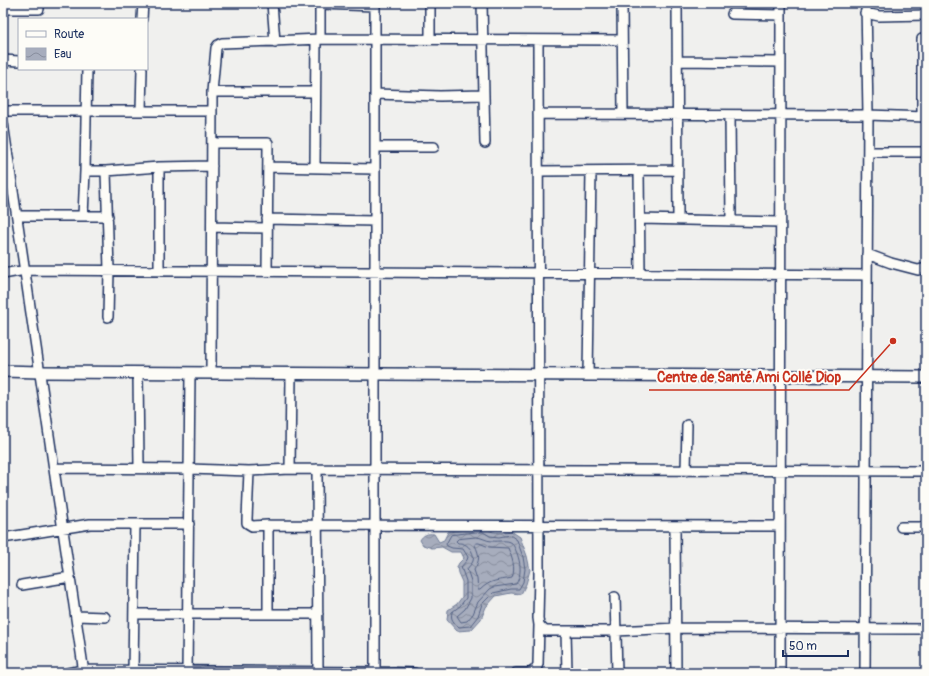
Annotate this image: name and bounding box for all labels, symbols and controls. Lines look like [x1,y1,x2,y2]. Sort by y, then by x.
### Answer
legend [18,18,148,70]
text: Route [54,27,84,42]
text: Eau [54,47,72,62]
callout: Centre de Santé Ami Collé Diop [649,364,849,390]
text: Centre de Santé Ami Collé Diop [657,369,841,386]
scale bar [783,632,848,658]
text: 50 m [789,639,817,654]

